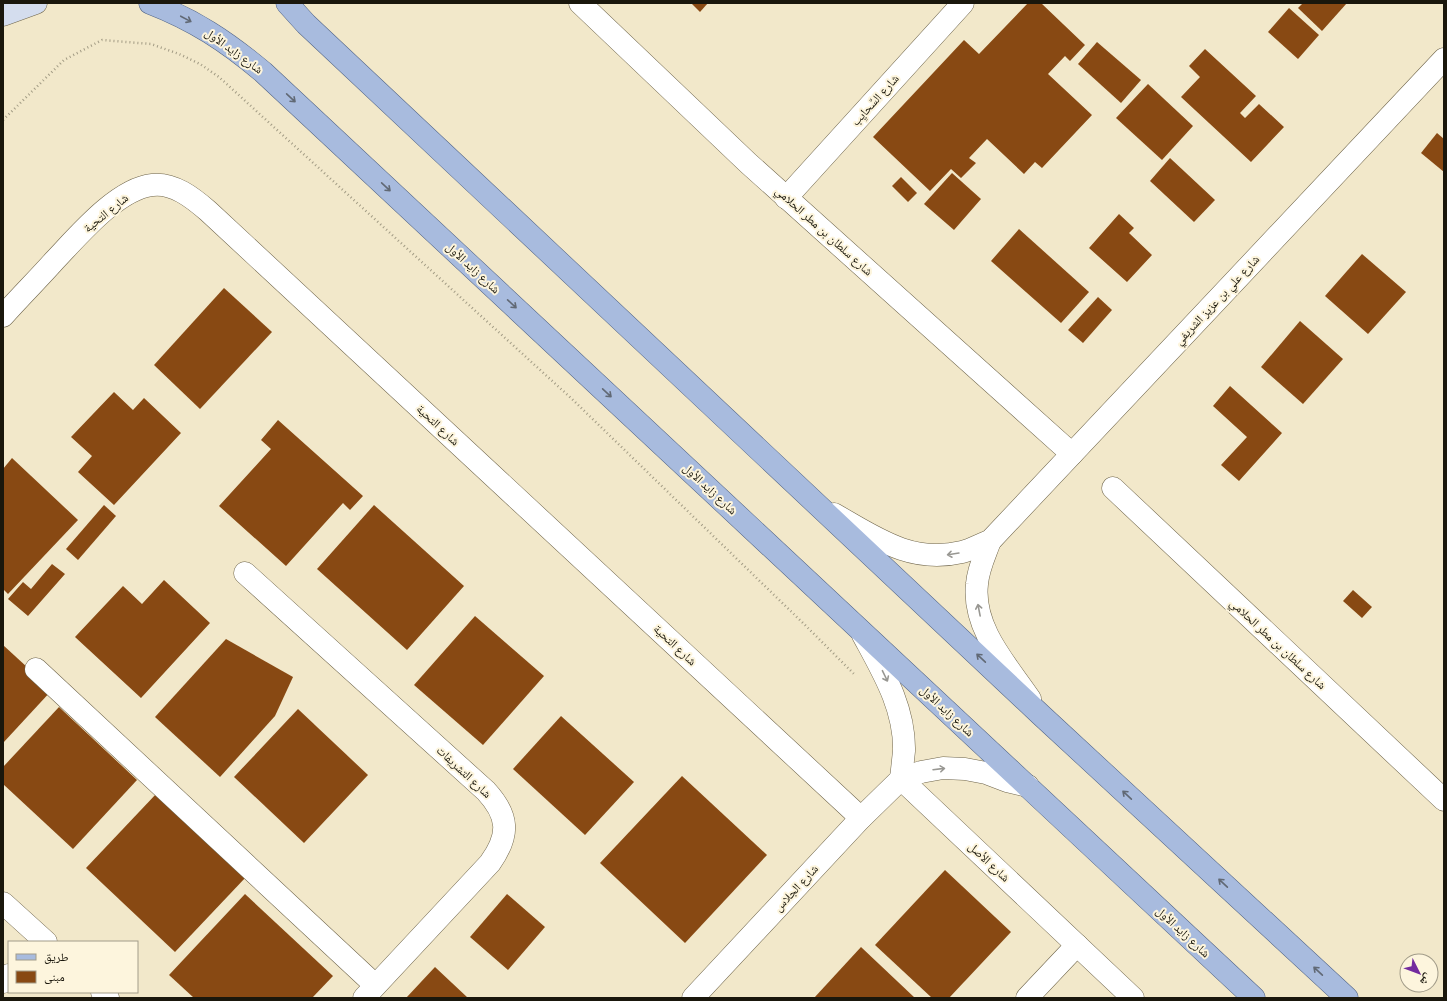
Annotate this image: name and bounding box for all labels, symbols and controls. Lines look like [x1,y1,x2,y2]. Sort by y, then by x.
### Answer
one-way arrow [179,16,191,23]
street label: شارع زايد الأول [202,25,266,78]
street label: شارع السَّحايِب [848,71,903,129]
one-way arrow [286,93,296,102]
one-way arrow [381,182,391,191]
street label: شارع سلطان بن مطر الحلامي [770,183,876,281]
street label: شارع التحية [80,190,132,236]
street label: شارع زايد الأول [443,239,503,297]
street label: شارع علي بن عزيز الشريفي [1171,251,1265,350]
one-way arrow [507,300,517,309]
one-way arrow [602,388,612,398]
street label: شارع التحية [413,401,463,449]
street label: شارع زايد الأول [680,460,740,518]
one-way arrow [947,550,960,558]
street label: شارع سلطان بن مطر الحلامي [1225,595,1330,694]
one-way arrow [974,603,982,616]
street label: شارع التحية [650,621,700,669]
one-way arrow [976,653,986,663]
one-way arrow [882,670,889,682]
street label: شارع زايد الأول [917,682,977,740]
street label: شارع التشريفات [433,742,495,802]
one-way arrow [932,765,945,773]
one-way arrow [1122,790,1133,799]
street label: شارع الأصل [965,839,1013,885]
street label: شارع الجلاس [770,861,822,915]
one-way arrow [1218,878,1228,888]
street label: شارع زايد الأول [1153,903,1213,961]
legend [8,941,138,993]
text: طريق [44,949,69,965]
north arrow [1399,953,1439,993]
one-way arrow [1313,967,1323,976]
text: مبنى [44,969,65,985]
text: ش [1416,970,1436,989]

